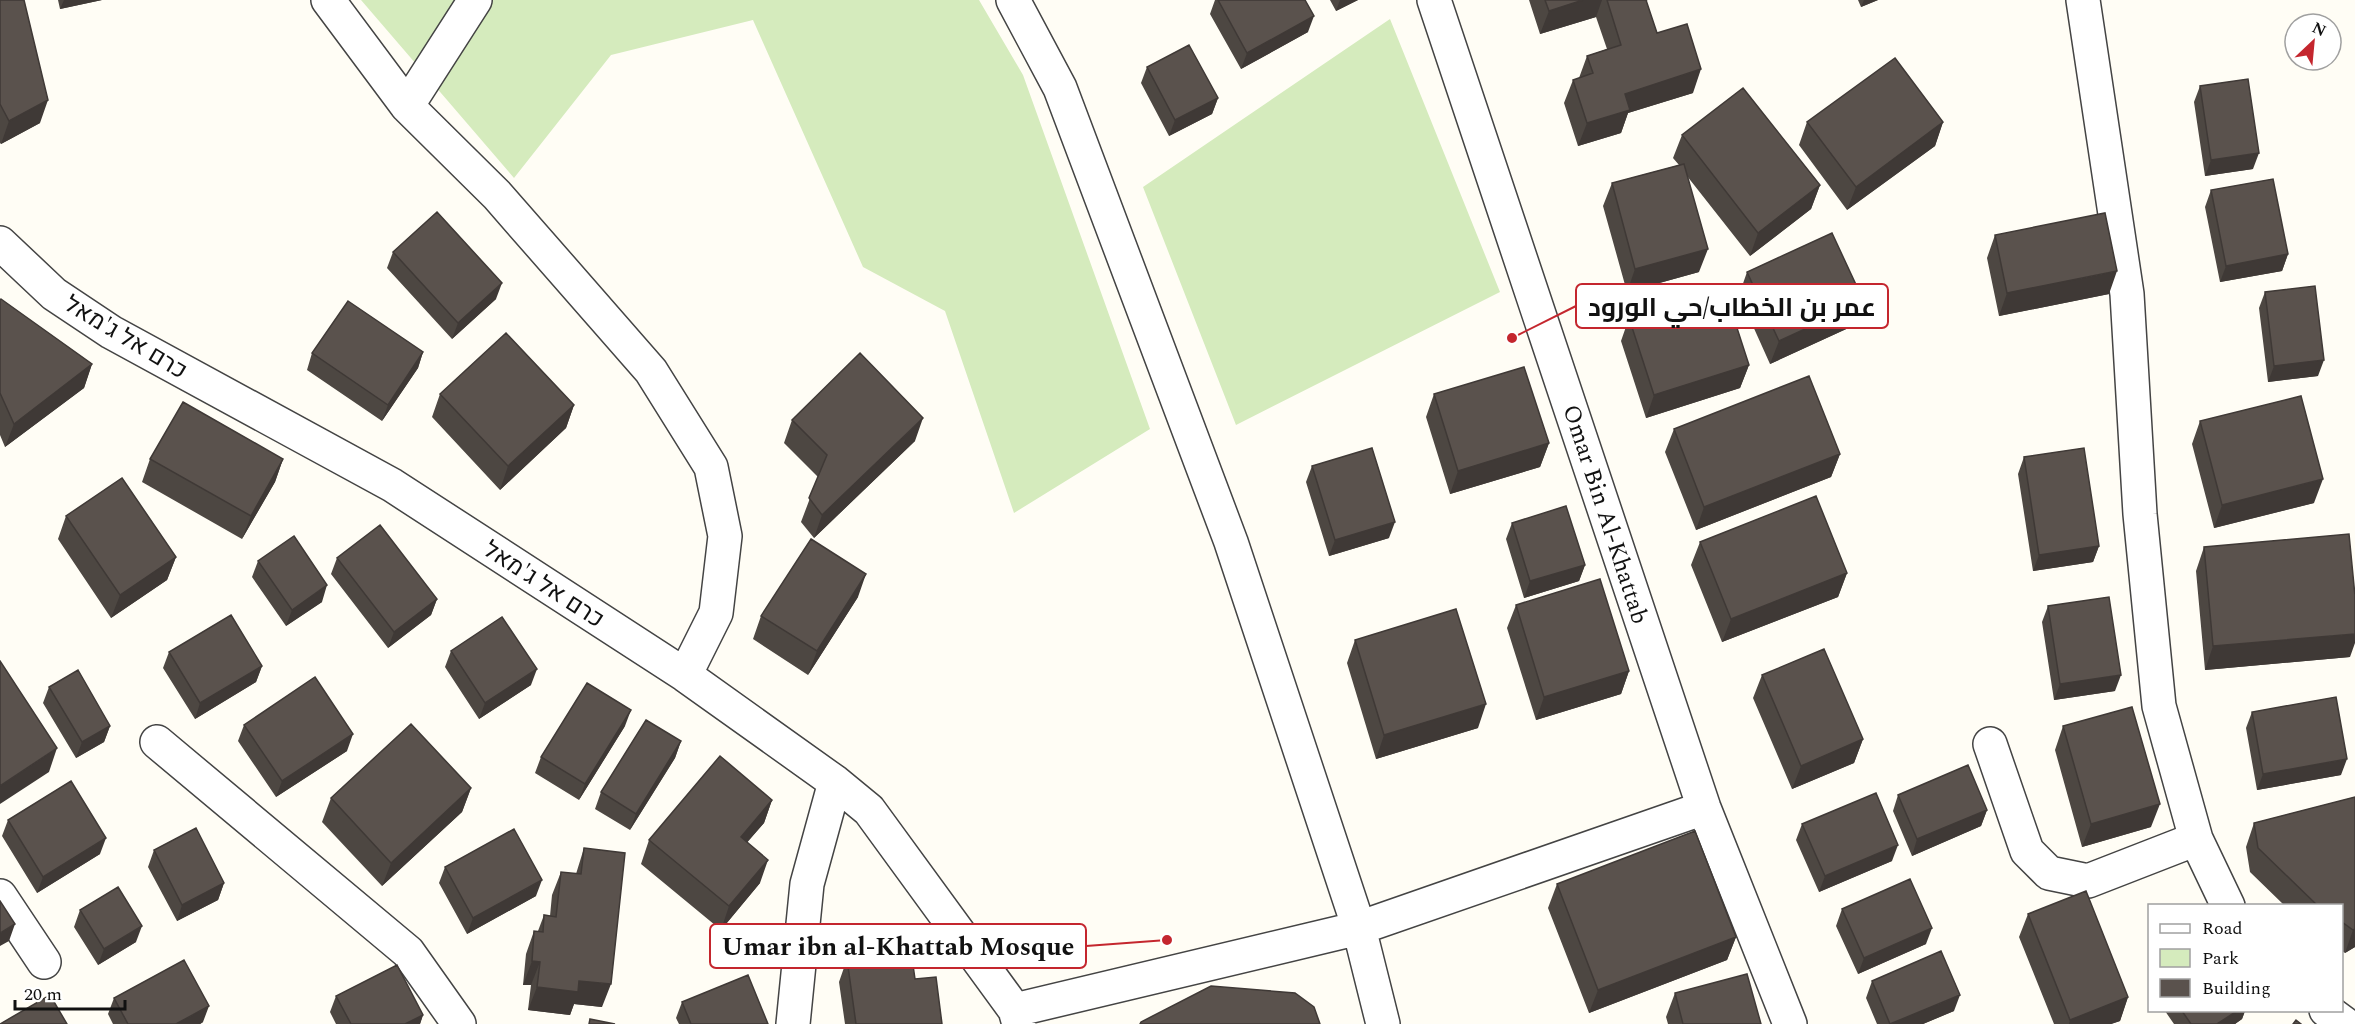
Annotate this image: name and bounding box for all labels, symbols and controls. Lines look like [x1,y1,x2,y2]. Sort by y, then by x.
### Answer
north arrow [2283,12,2343,72]
text: N [2308,16,2330,43]
callout: عمر بن الخطاب/حي الورود [1576,284,1888,328]
street label: כרם אל ג'מאל [57,287,194,389]
text: عمر بن الخطاب/حي الورود [1588,288,1876,328]
street label: Omar Bin Al-Khattab [1553,400,1657,629]
street label: כרם אל ג'מאל [476,532,611,637]
legend [2148,904,2343,1012]
text: Road [2202,915,2243,942]
callout: Umar ibn al-Khattab Mosque [710,924,1086,968]
text: Umar ibn al-Khattab Mosque [722,927,1074,967]
text: Park [2202,945,2239,972]
scale bar [15,973,124,1011]
text: Building [2202,975,2271,1002]
text: 20 m [24,981,62,1008]

